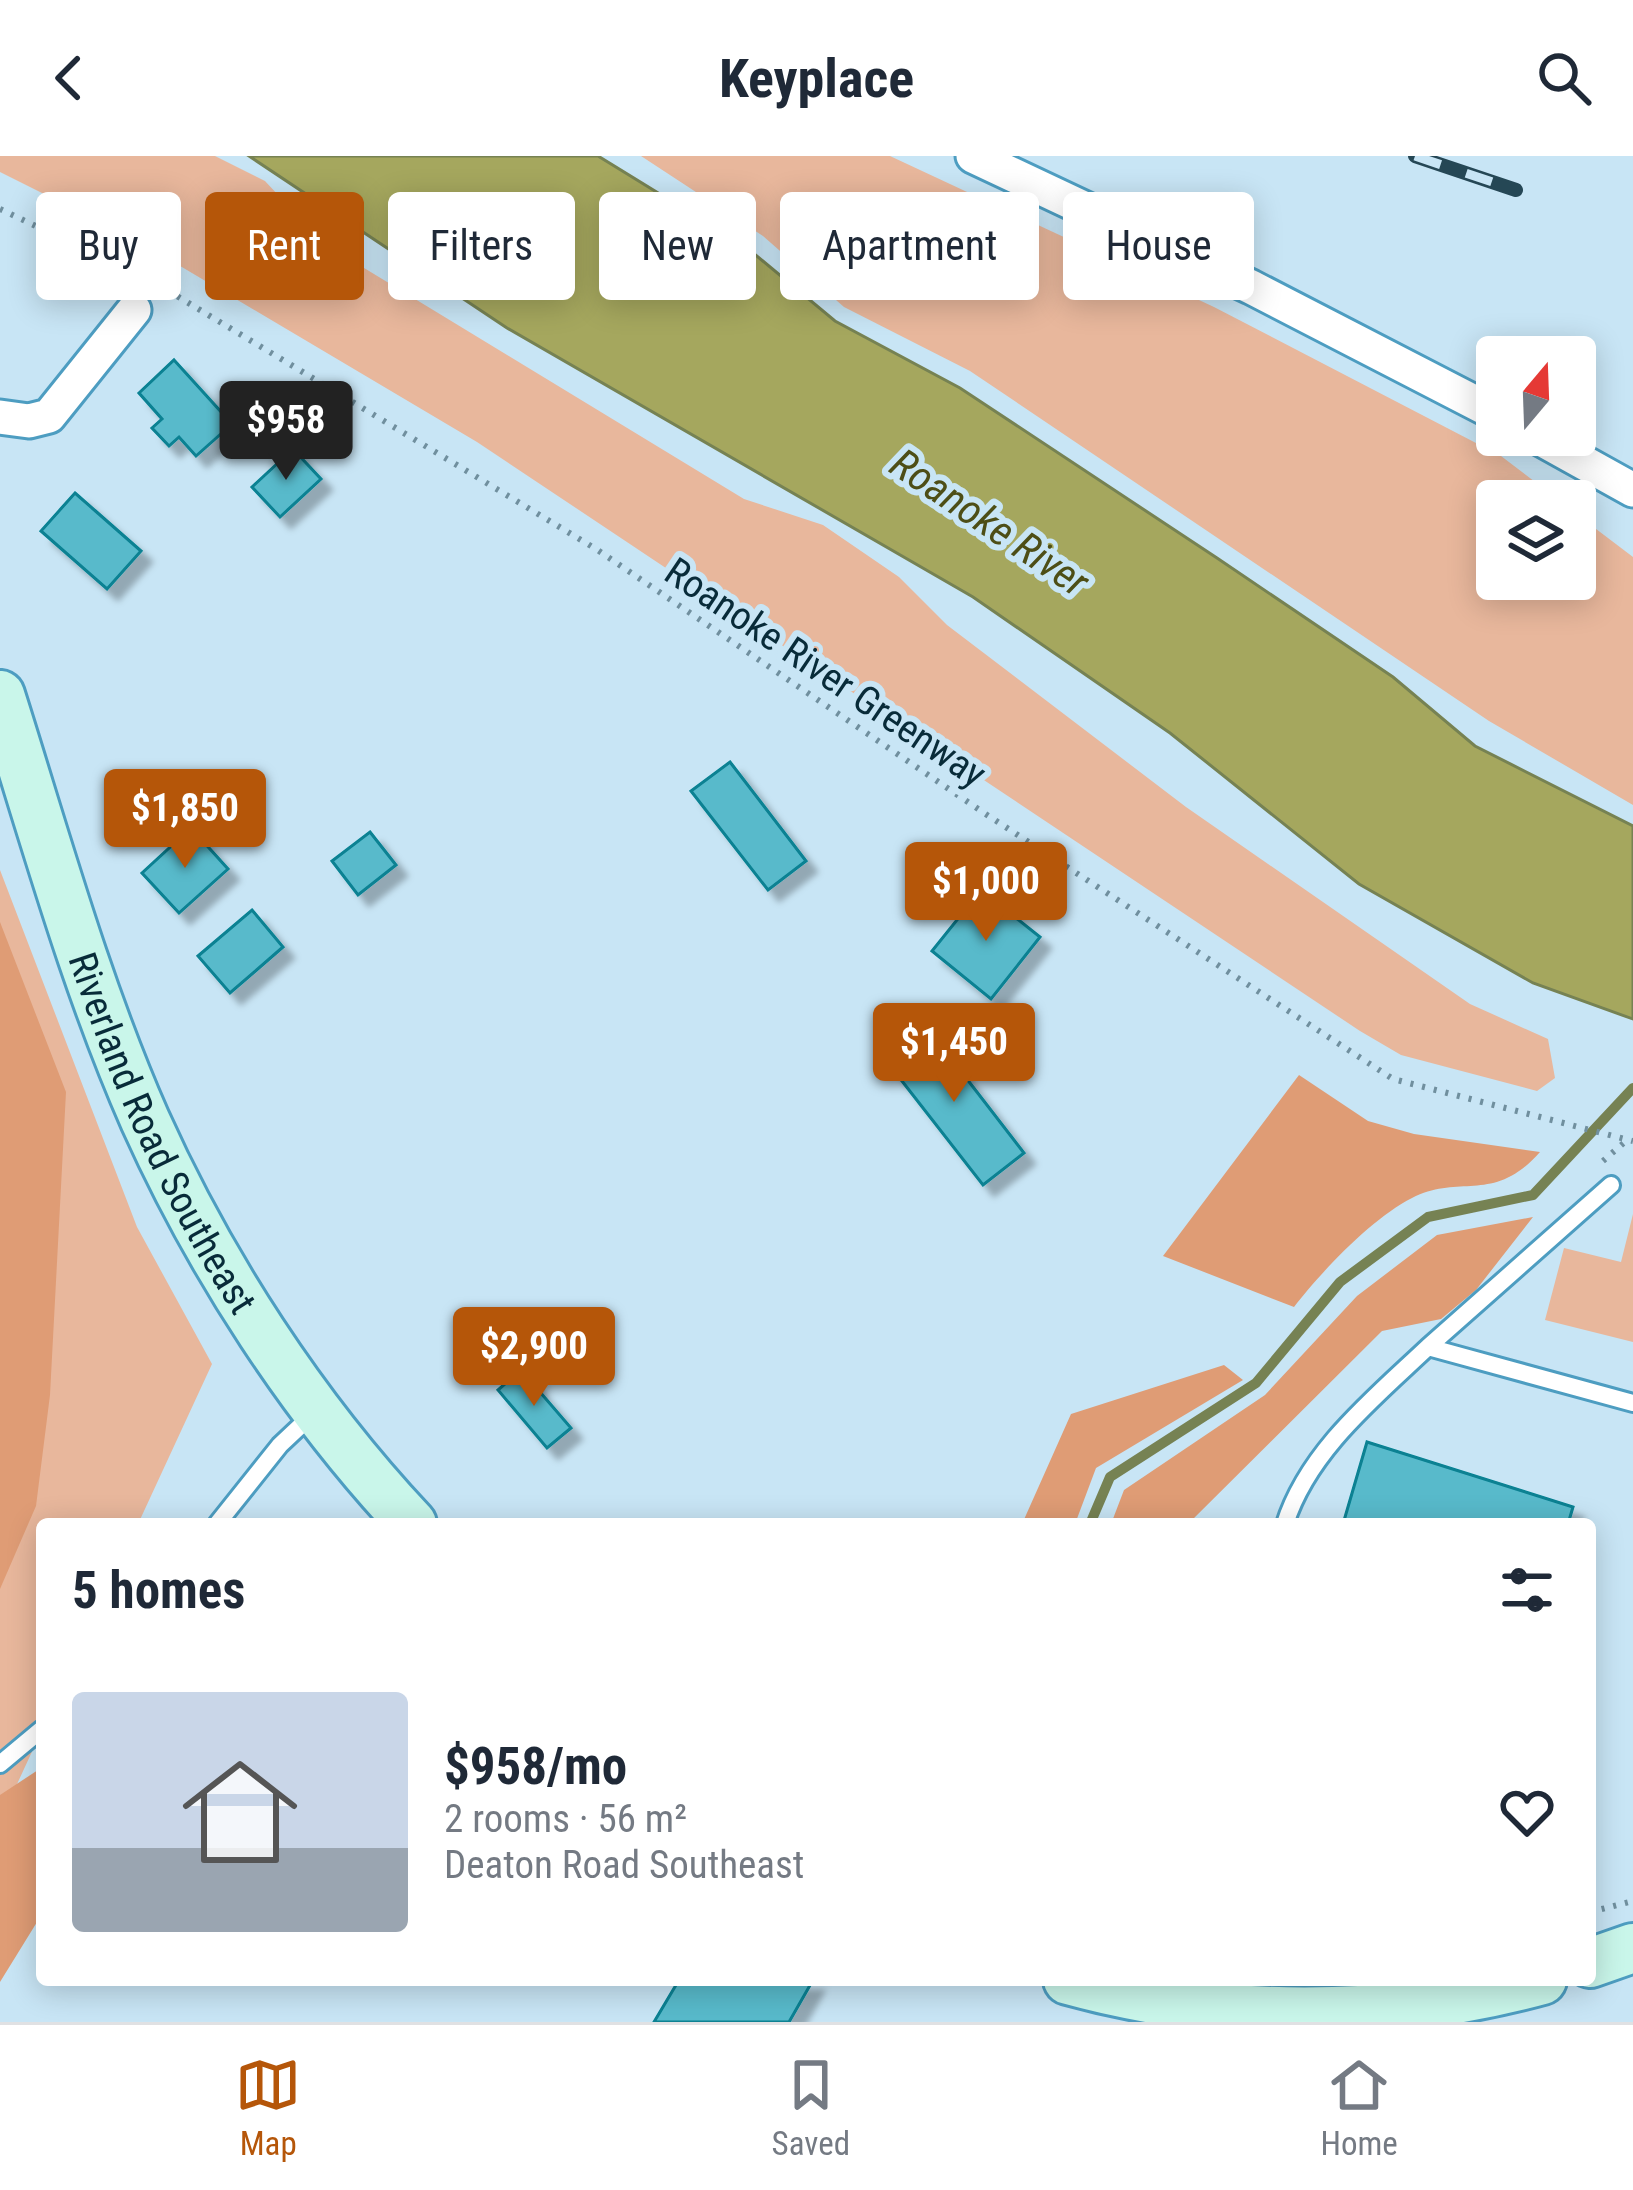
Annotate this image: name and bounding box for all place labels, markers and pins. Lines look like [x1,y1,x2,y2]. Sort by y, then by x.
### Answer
pin: $958 [215,381,357,483]
pin: $1,850 [87,769,283,871]
pin: $1,000 [888,842,1084,944]
pin: $1,450 [856,1003,1052,1105]
pin: $2,900 [436,1307,632,1409]

